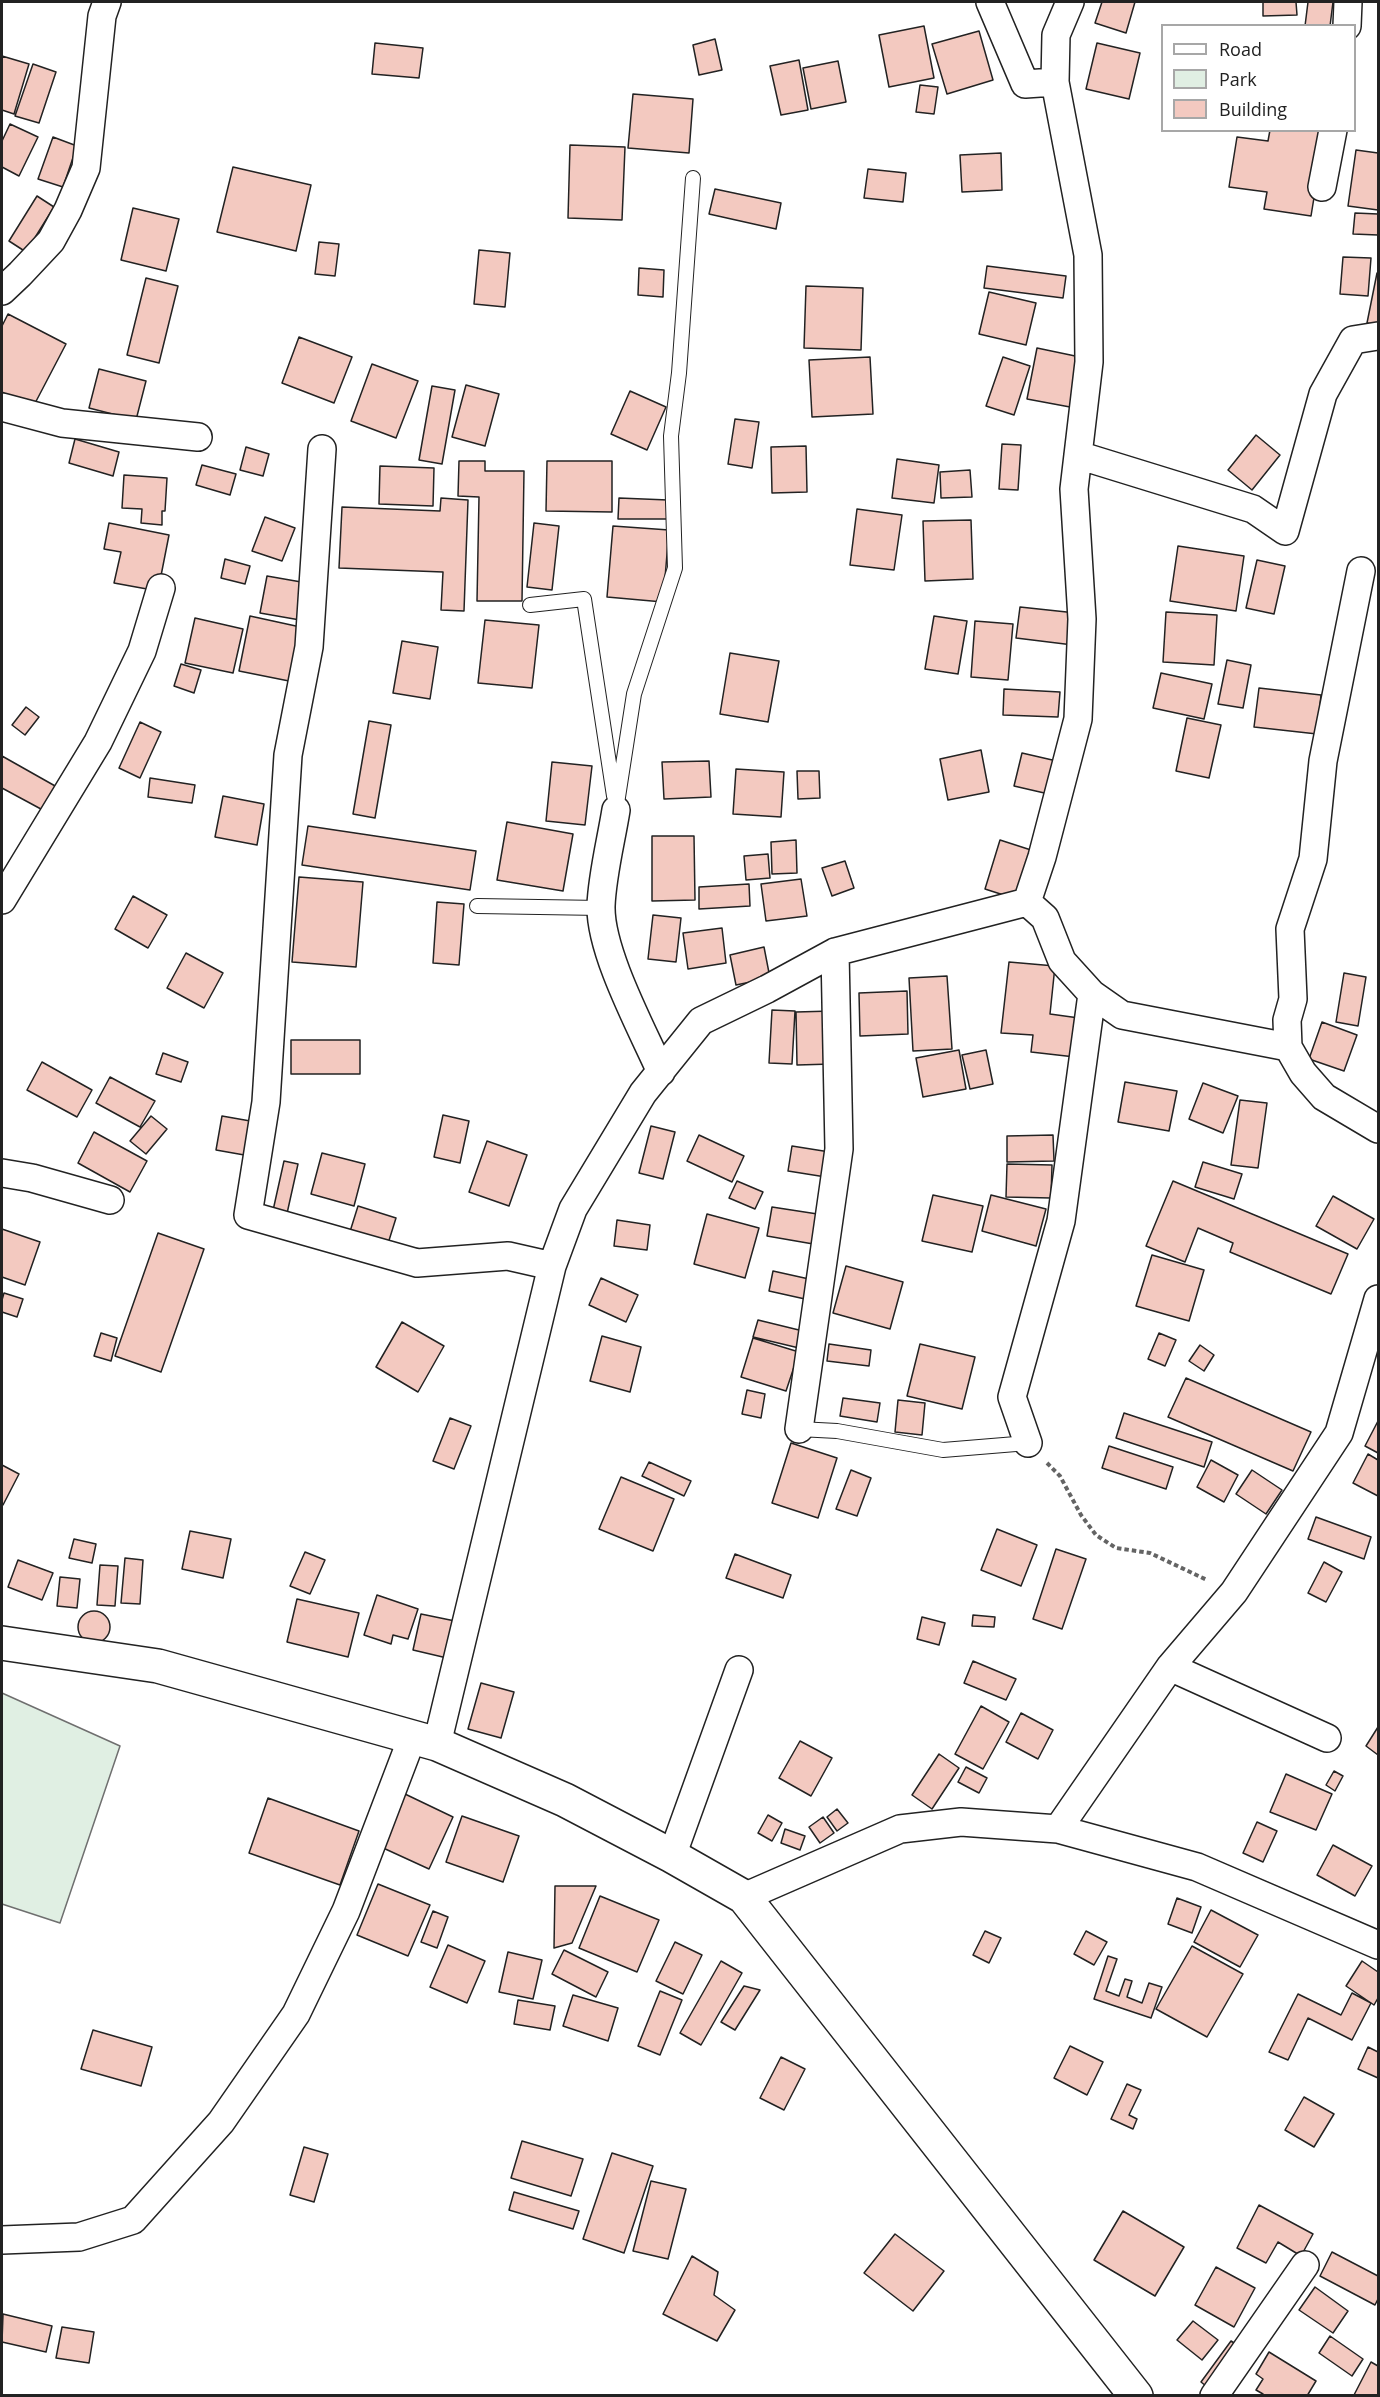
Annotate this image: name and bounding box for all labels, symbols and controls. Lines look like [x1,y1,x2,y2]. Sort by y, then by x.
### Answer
legend [1161,24,1356,132]
text: Road [1219,37,1262,61]
text: Park [1219,67,1257,91]
text: Building [1219,97,1287,121]

